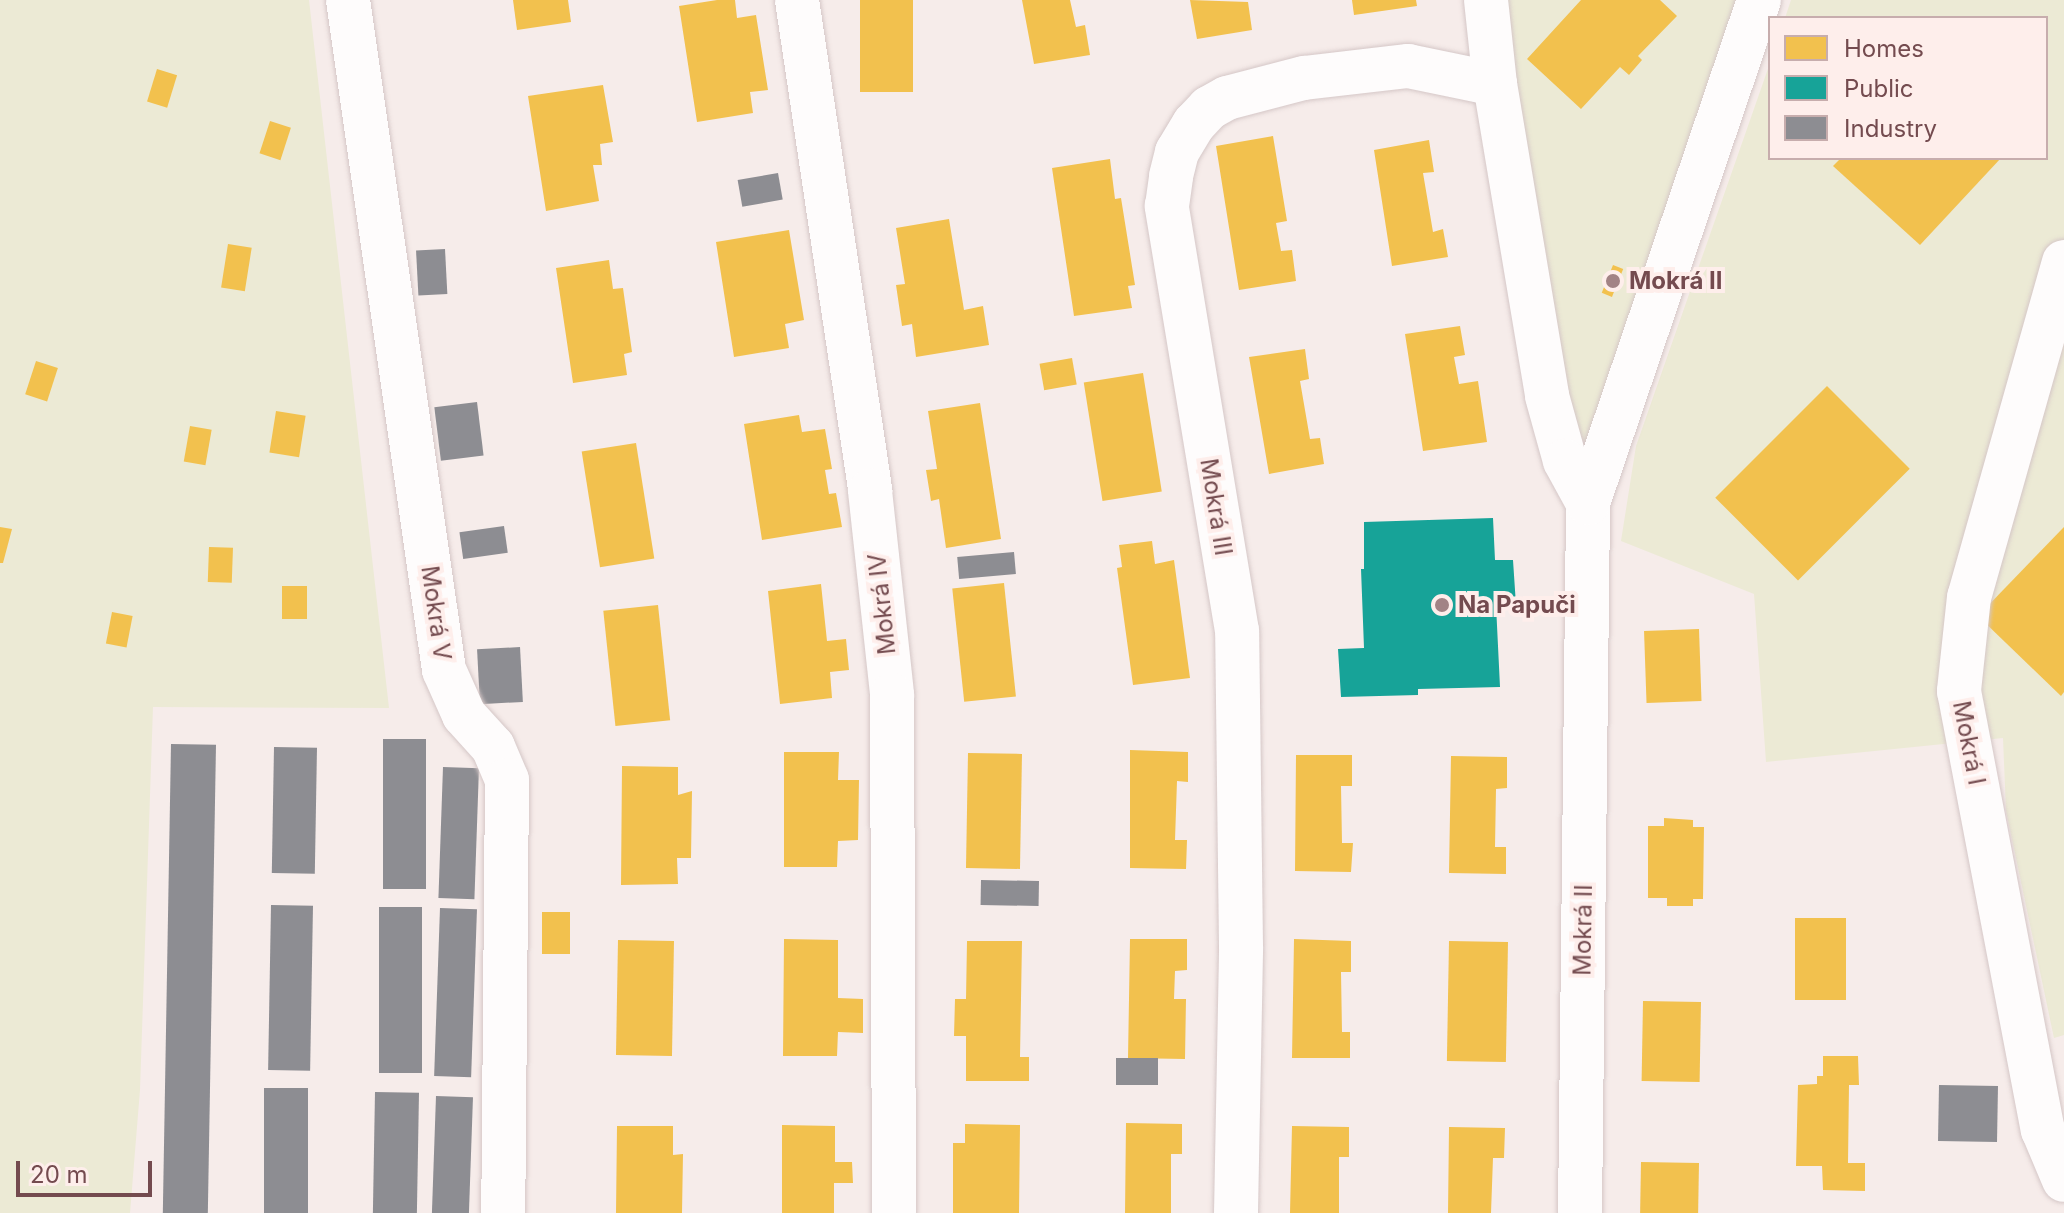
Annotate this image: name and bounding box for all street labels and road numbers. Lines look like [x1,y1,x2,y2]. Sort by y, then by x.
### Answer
street label: Mokrá III [1194,456,1238,558]
street label: Mokrá IV [862,552,902,656]
street label: Mokrá V [415,564,457,662]
street label: Mokrá I [1947,699,1991,787]
street label: Mokrá II [1568,884,1598,976]

